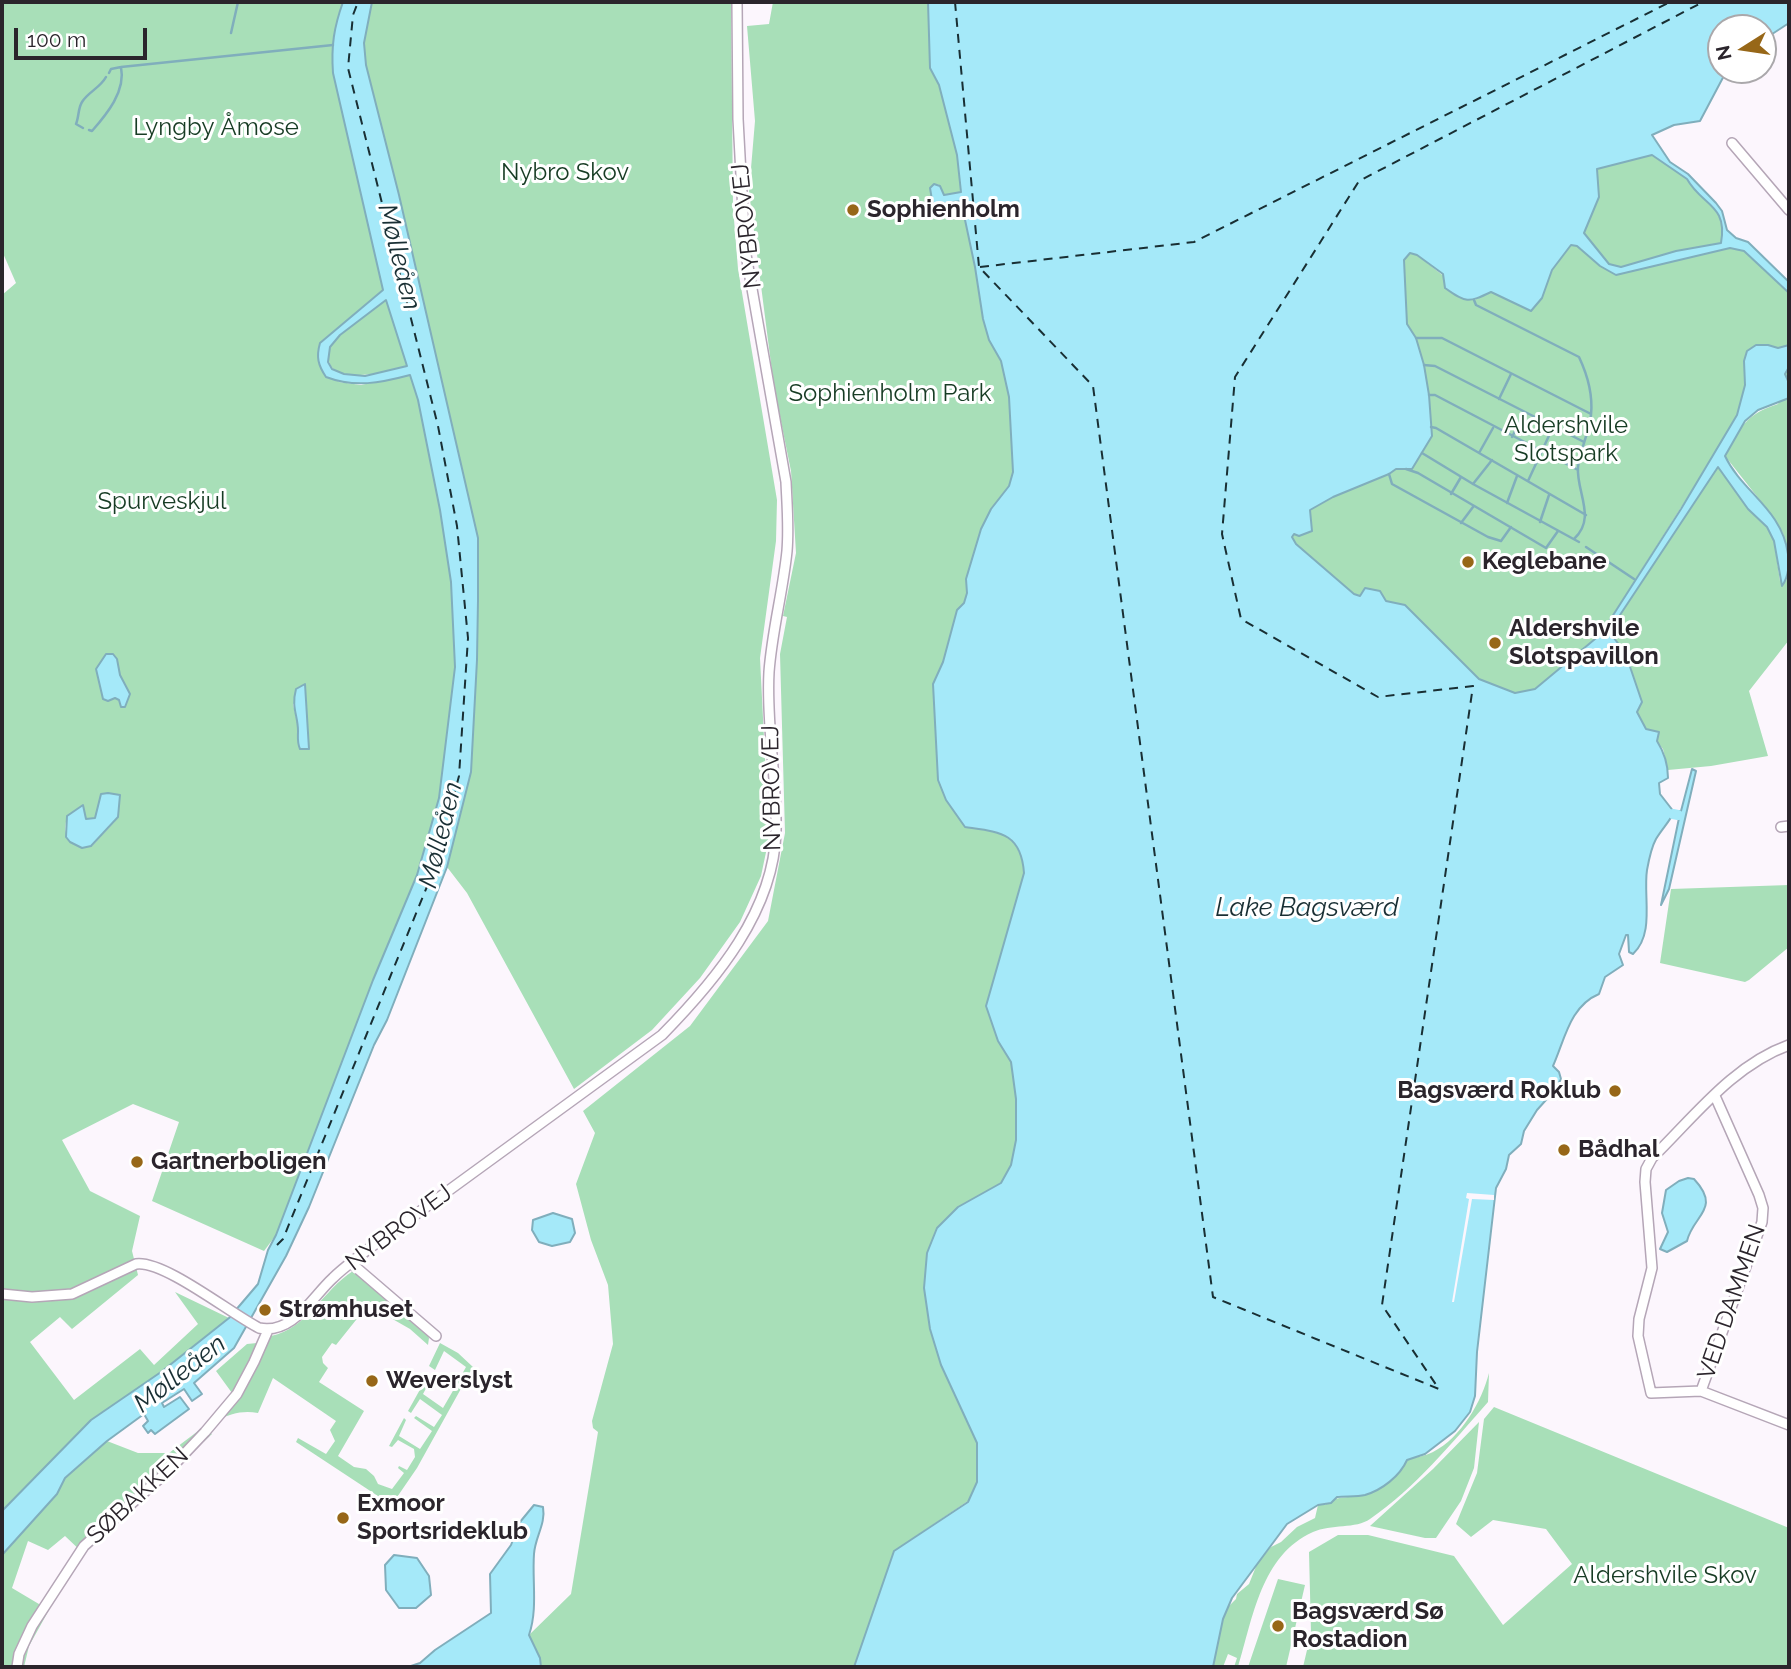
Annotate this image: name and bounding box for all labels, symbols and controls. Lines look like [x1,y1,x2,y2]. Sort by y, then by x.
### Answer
scale bar [18,14,150,58]
north arrow [1707,14,1777,84]
text: 100 m [27,27,86,52]
text: N [1711,44,1736,62]
park label: Lyngby Åmose [133,114,299,142]
park label: Nybro Skov [501,159,629,187]
street label: NYBROVEJ [726,162,768,290]
place label: Sophienholm [867,196,1020,224]
water label: Mølleåen [371,201,427,313]
marker: Sophienholm [845,202,861,218]
park label: Sophienholm Park [789,380,991,408]
park label: Aldershvile Slotspark [1504,412,1628,468]
park label: Spurveskjul [98,488,226,516]
place label: Keglebane [1482,548,1607,576]
marker: Keglebane [1460,554,1476,570]
place label: Aldershvile Slotspavillon [1509,615,1659,671]
marker: Aldershvile Slotspavillon [1487,635,1503,651]
street label: NYBROVEJ [757,725,787,851]
water label: Mølleåen [413,779,469,891]
water label: Lake Bagsværd [1216,892,1398,924]
place label: Bagsværd Roklub [1397,1077,1601,1105]
marker: Bagsværd Roklub [1607,1083,1623,1099]
place label: Bådhal [1578,1136,1659,1164]
marker: Bådhal [1556,1142,1572,1158]
place label: Gartnerboligen [151,1148,326,1176]
marker: Gartnerboligen [129,1154,145,1170]
street label: NYBROVEJ [340,1179,458,1277]
street label: VED DAMMEN [1692,1221,1772,1383]
place label: Strømhuset [279,1296,413,1324]
marker: Strømhuset [257,1302,273,1318]
water label: Mølleåen [128,1328,232,1420]
place label: Weverslyst [386,1367,513,1395]
marker: Weverslyst [364,1373,380,1389]
street label: SØBAKKEN [81,1442,195,1550]
place label: Exmoor Sportsrideklub [357,1490,528,1546]
marker: Exmoor Sportsrideklub [335,1510,351,1526]
park label: Aldershvile Skov [1573,1562,1757,1590]
place label: Bagsværd Sø Rostadion [1292,1598,1444,1654]
marker: Bagsværd Sø Rostadion [1270,1618,1286,1634]

